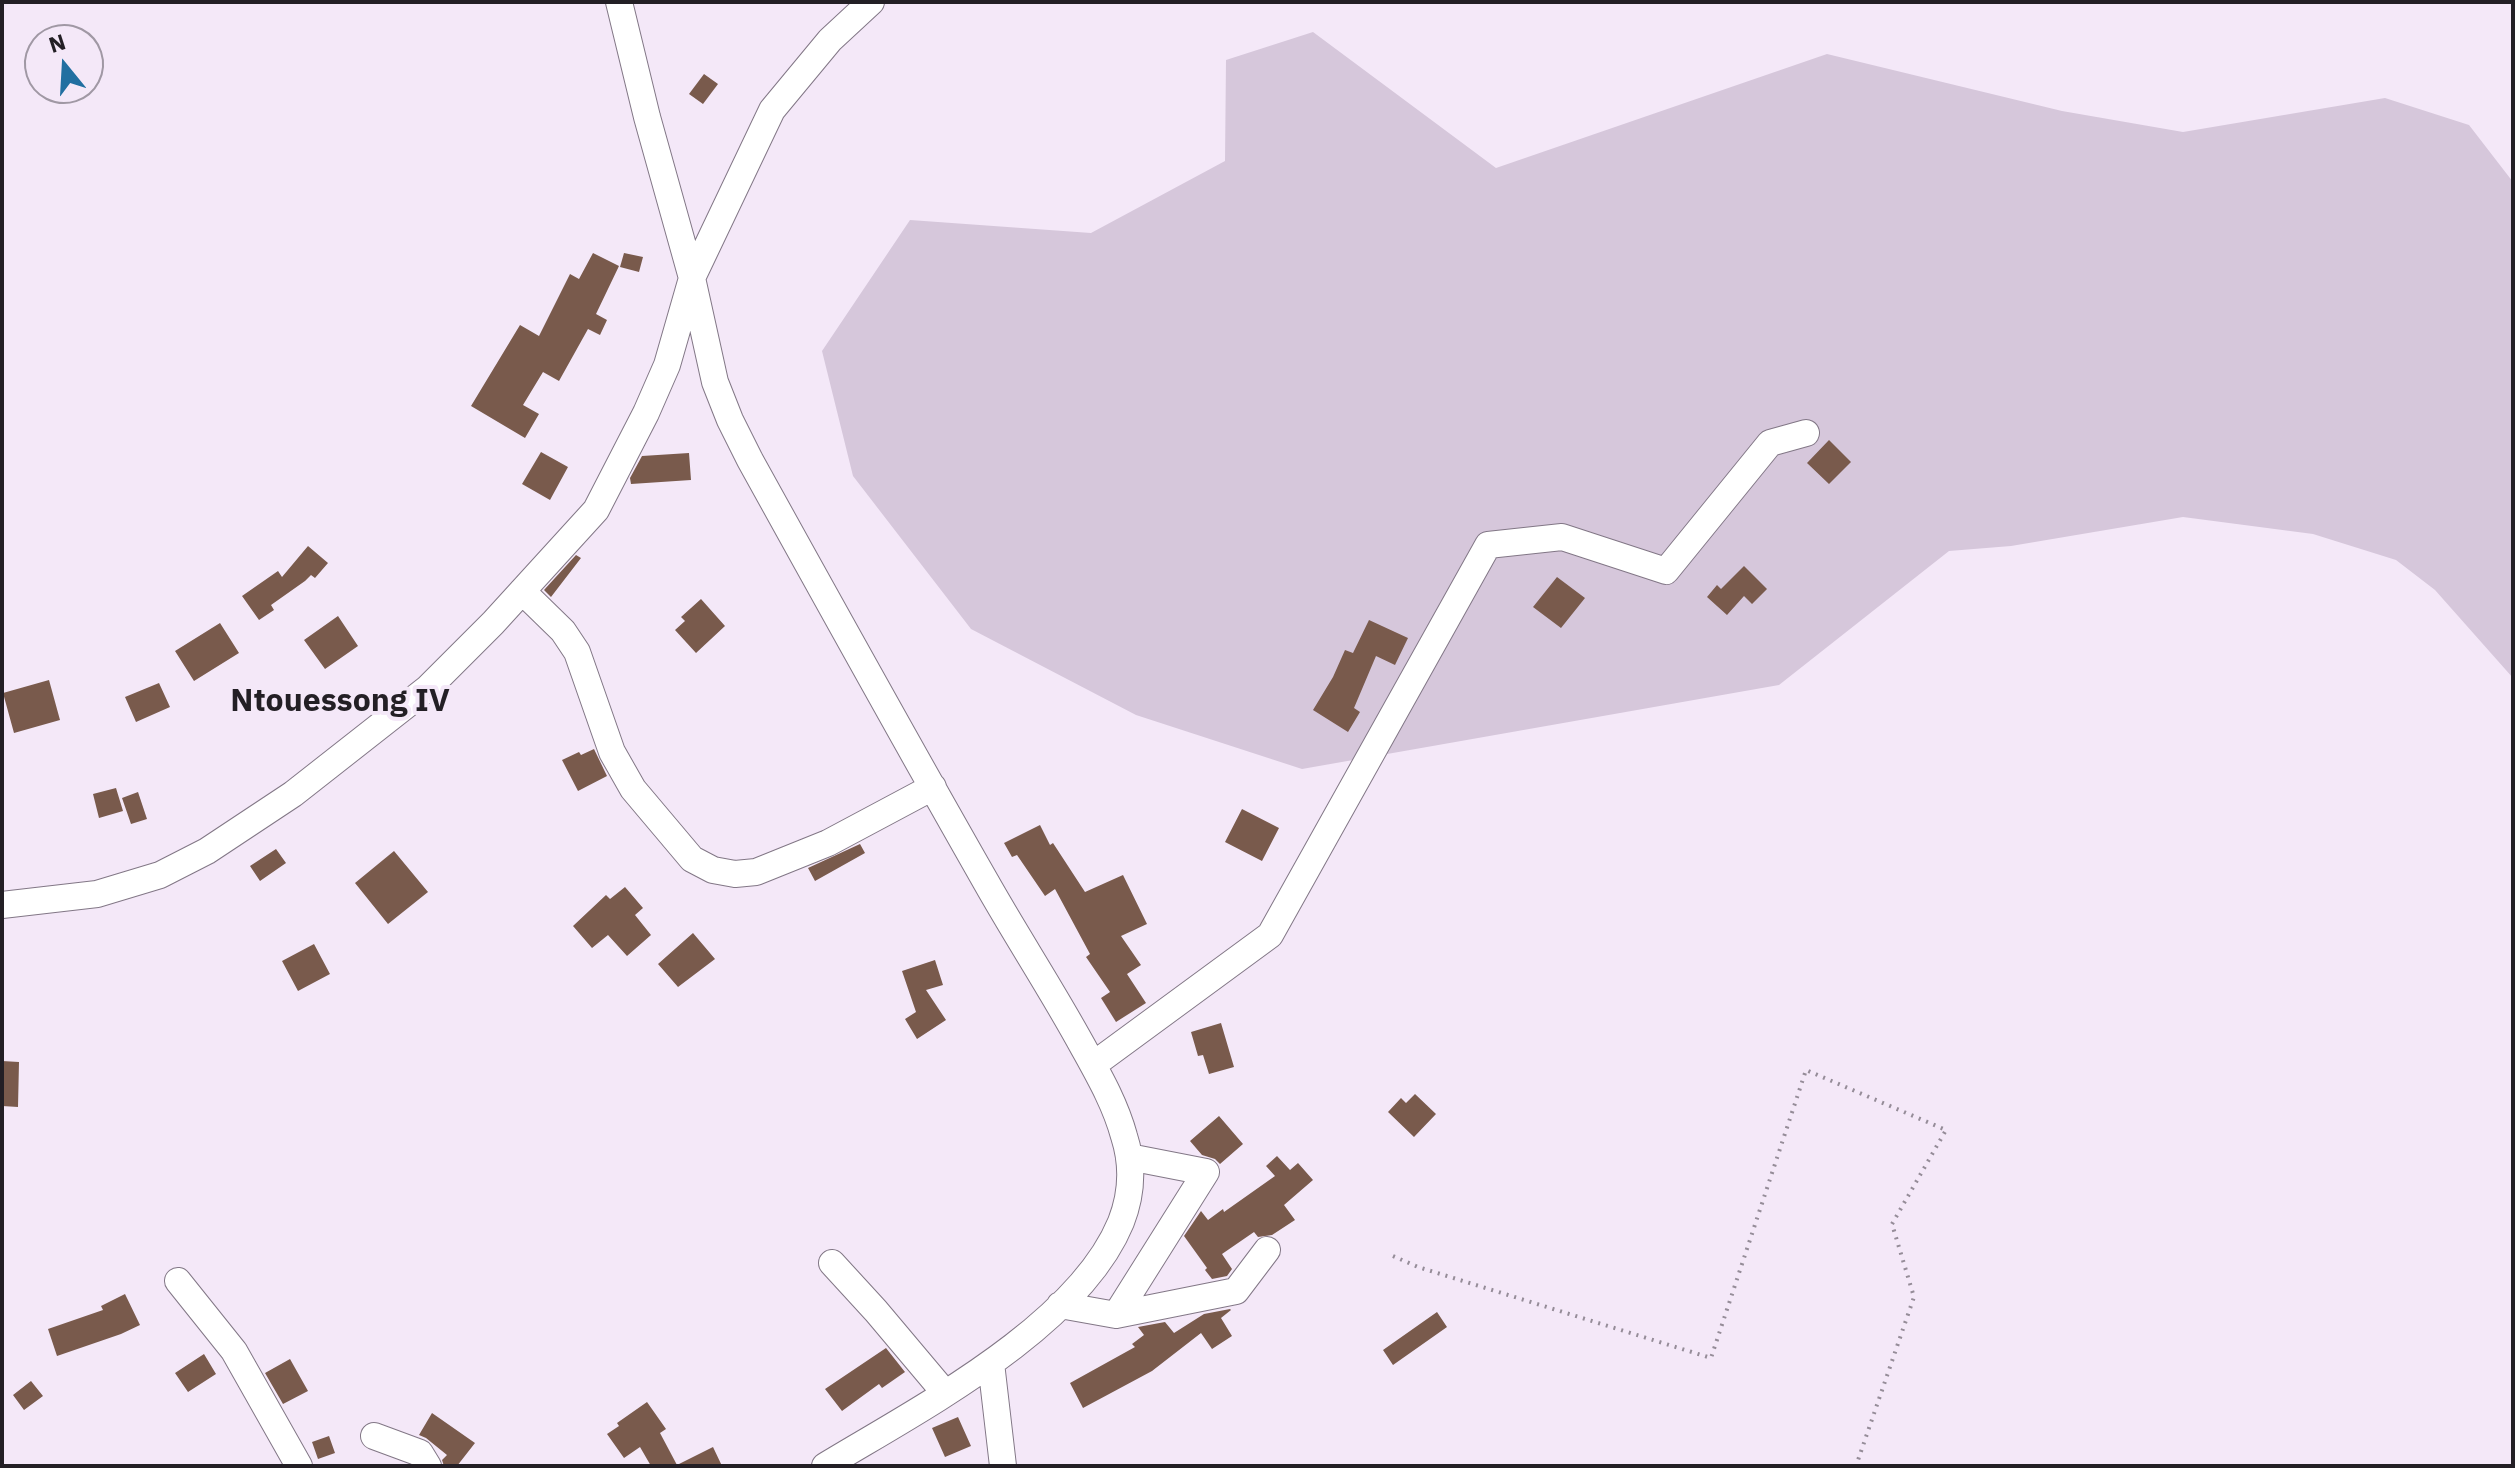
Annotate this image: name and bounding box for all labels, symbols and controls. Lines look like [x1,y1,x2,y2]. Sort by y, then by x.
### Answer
north arrow [24,24,104,104]
text: N [45,26,69,59]
district label: Ntouessong IV [230,683,450,721]

